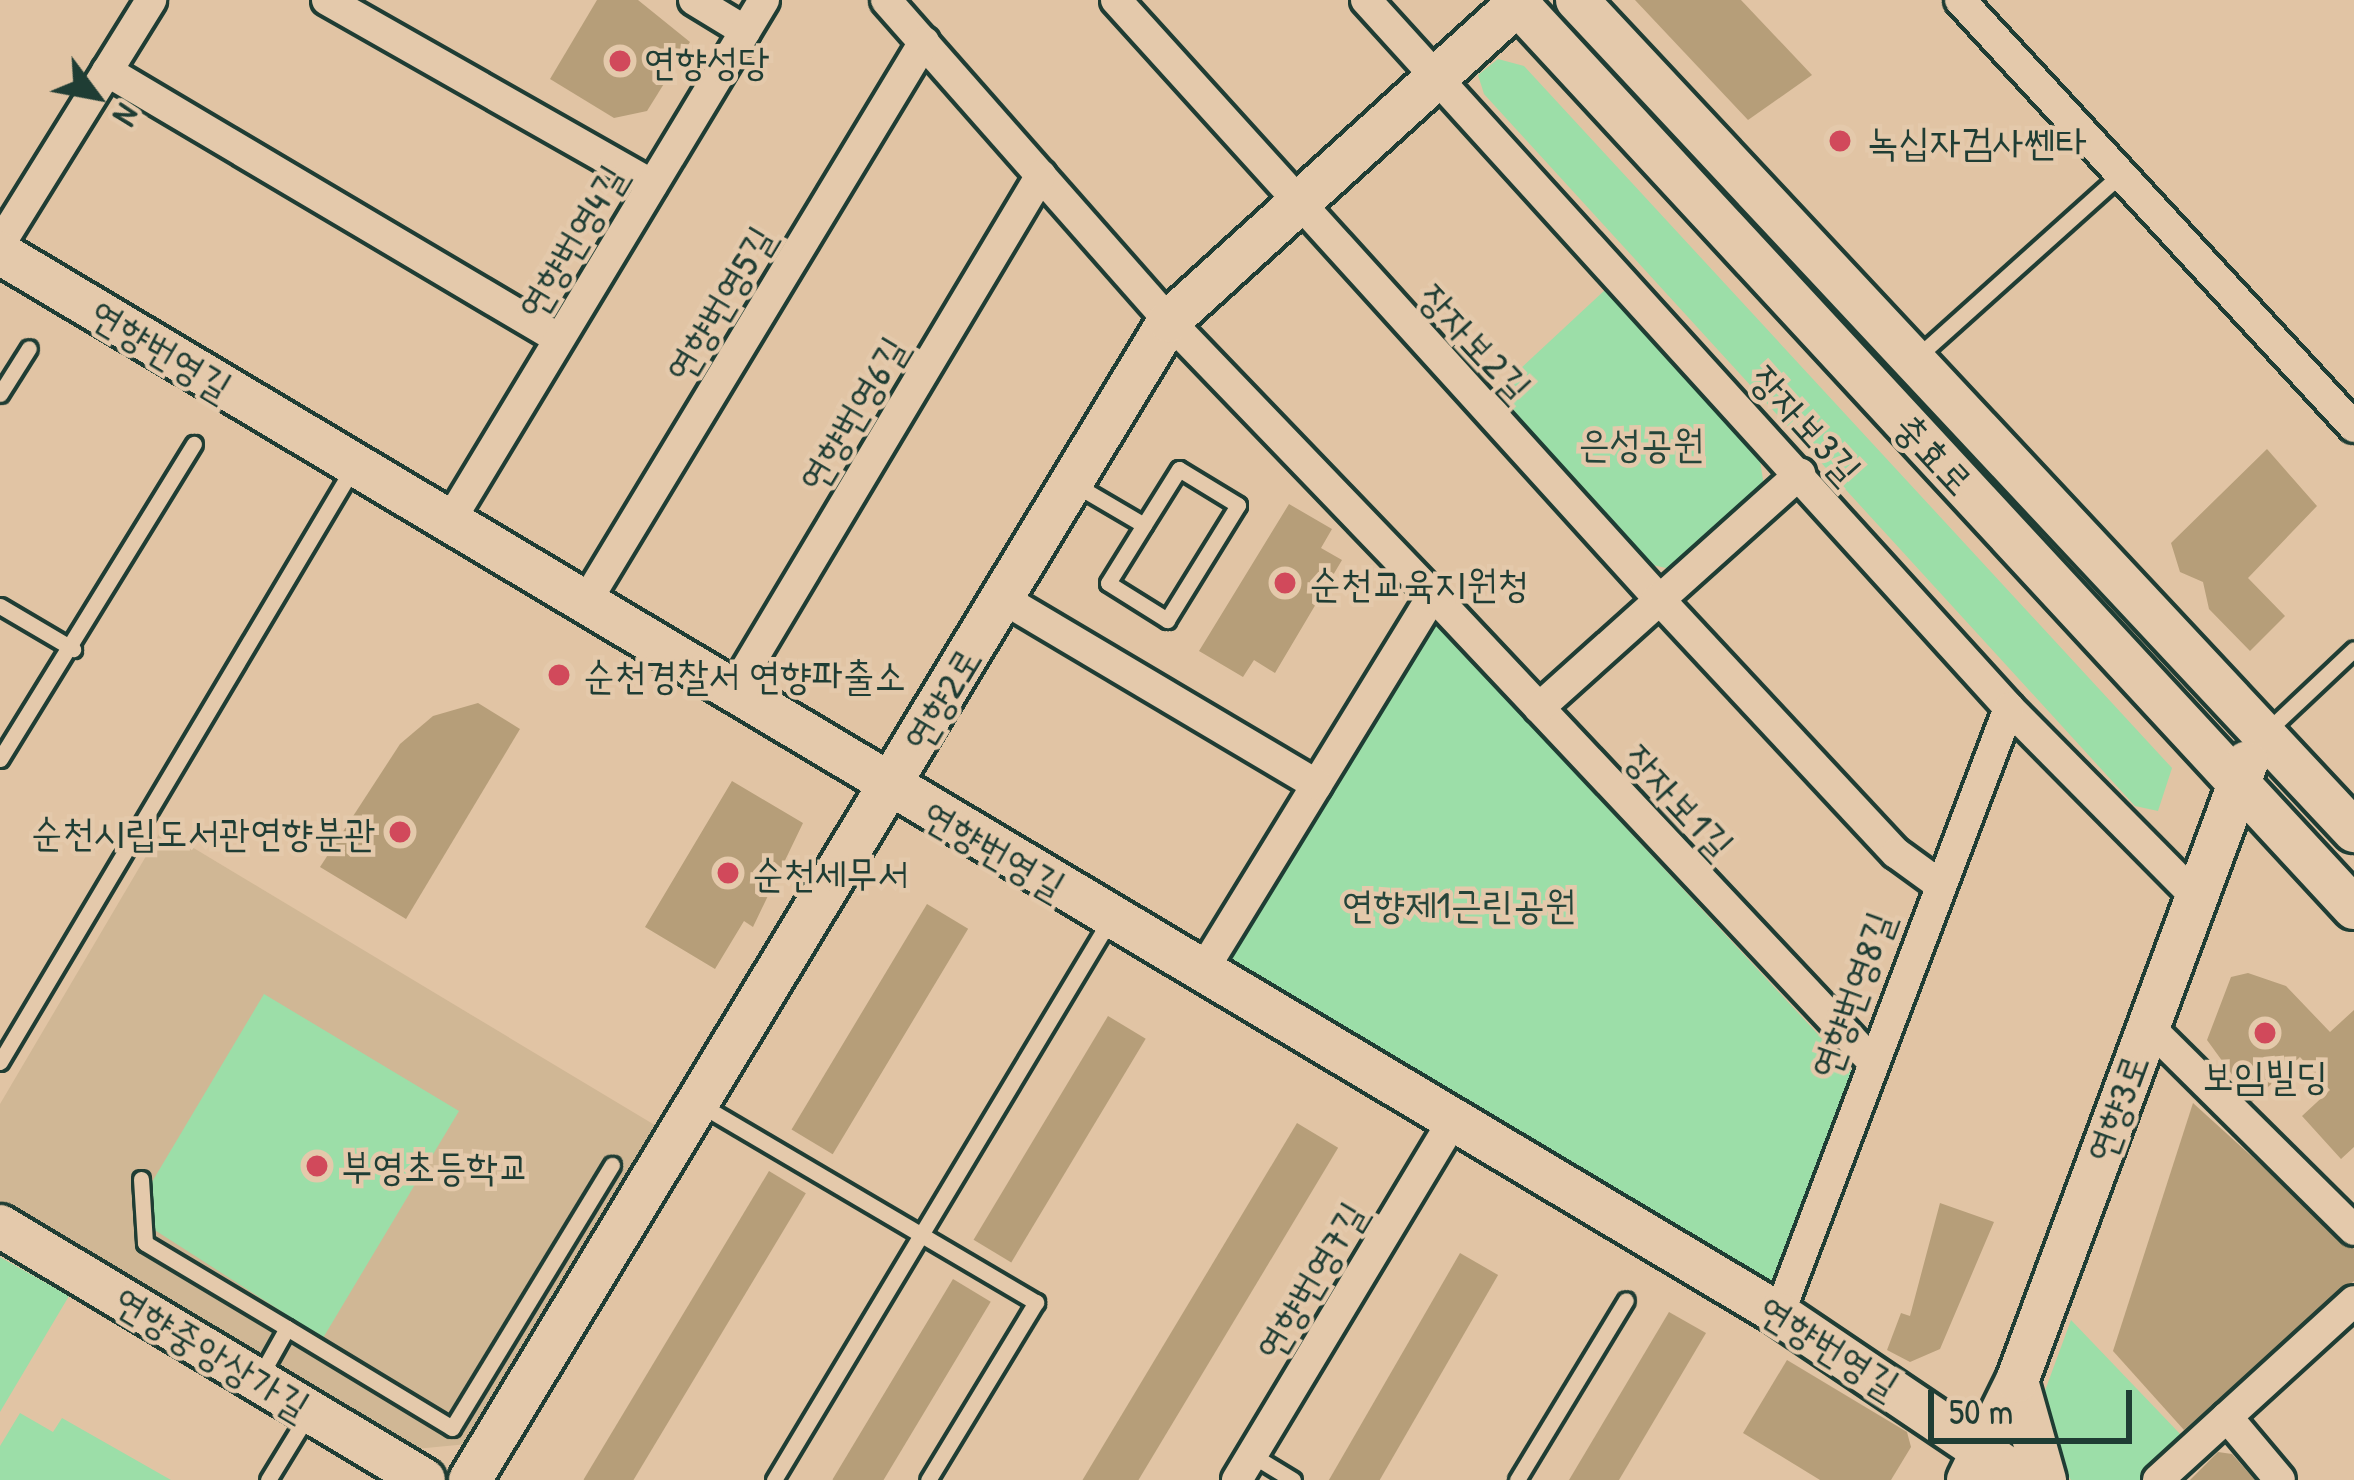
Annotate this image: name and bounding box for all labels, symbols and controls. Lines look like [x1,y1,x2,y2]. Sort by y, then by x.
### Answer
north arrow [36,36,156,156]
place label: 연향성당 [644,38,770,84]
marker: 연향성당 [607,48,633,74]
text: N [103,96,150,134]
place label: 녹십자검사쎈타 [1867,118,2087,164]
marker: 녹십자검사쎈타 [1824,125,1856,157]
street label: 연향번영4길 [508,156,636,328]
street label: 연향번영5길 [655,218,785,390]
street label: 장자보2길 [1409,273,1541,411]
street label: 연향번영길 [82,290,240,410]
street label: 연향번영6길 [789,328,917,500]
street label: 장자보3길 [1741,355,1871,493]
street label: 충효로 [1885,404,1983,504]
park label: 은성공원 [1578,420,1704,466]
place label: 순천교육지원청 [1309,560,1529,606]
marker: 순천교육지원청 [1272,570,1298,596]
street label: 연향2로 [893,639,991,759]
place label: 순천경찰서 연향파출소 [583,652,906,698]
marker: 순천경찰서 연향파출소 [546,662,572,688]
street label: 장자보1길 [1614,734,1744,868]
street label: 연향번영길 [914,791,1074,909]
place label: 순천시립도서관연향분관 [31,809,376,855]
marker: 순천시립도서관연향분관 [387,819,413,845]
place label: 순천세무서 [752,850,909,896]
marker: 순천세무서 [715,860,741,886]
park label: 연향제1근린공원 [1342,881,1576,927]
street label: 연향번영8길 [1800,905,1904,1085]
marker: 보임빌딩 [2252,1020,2278,1046]
street label: 연향3로 [2076,1048,2158,1168]
place label: 보임빌딩 [2202,1052,2328,1098]
place label: 부영초등학교 [341,1143,529,1189]
marker: 부영초등학교 [304,1153,330,1179]
street label: 연향번영7길 [1246,1193,1376,1369]
street label: 연향중앙상가길 [106,1276,318,1430]
street label: 연향번영길 [1750,1286,1908,1408]
scale bar [1934,1366,2138,1440]
text: 50 m [1949,1386,2013,1435]

